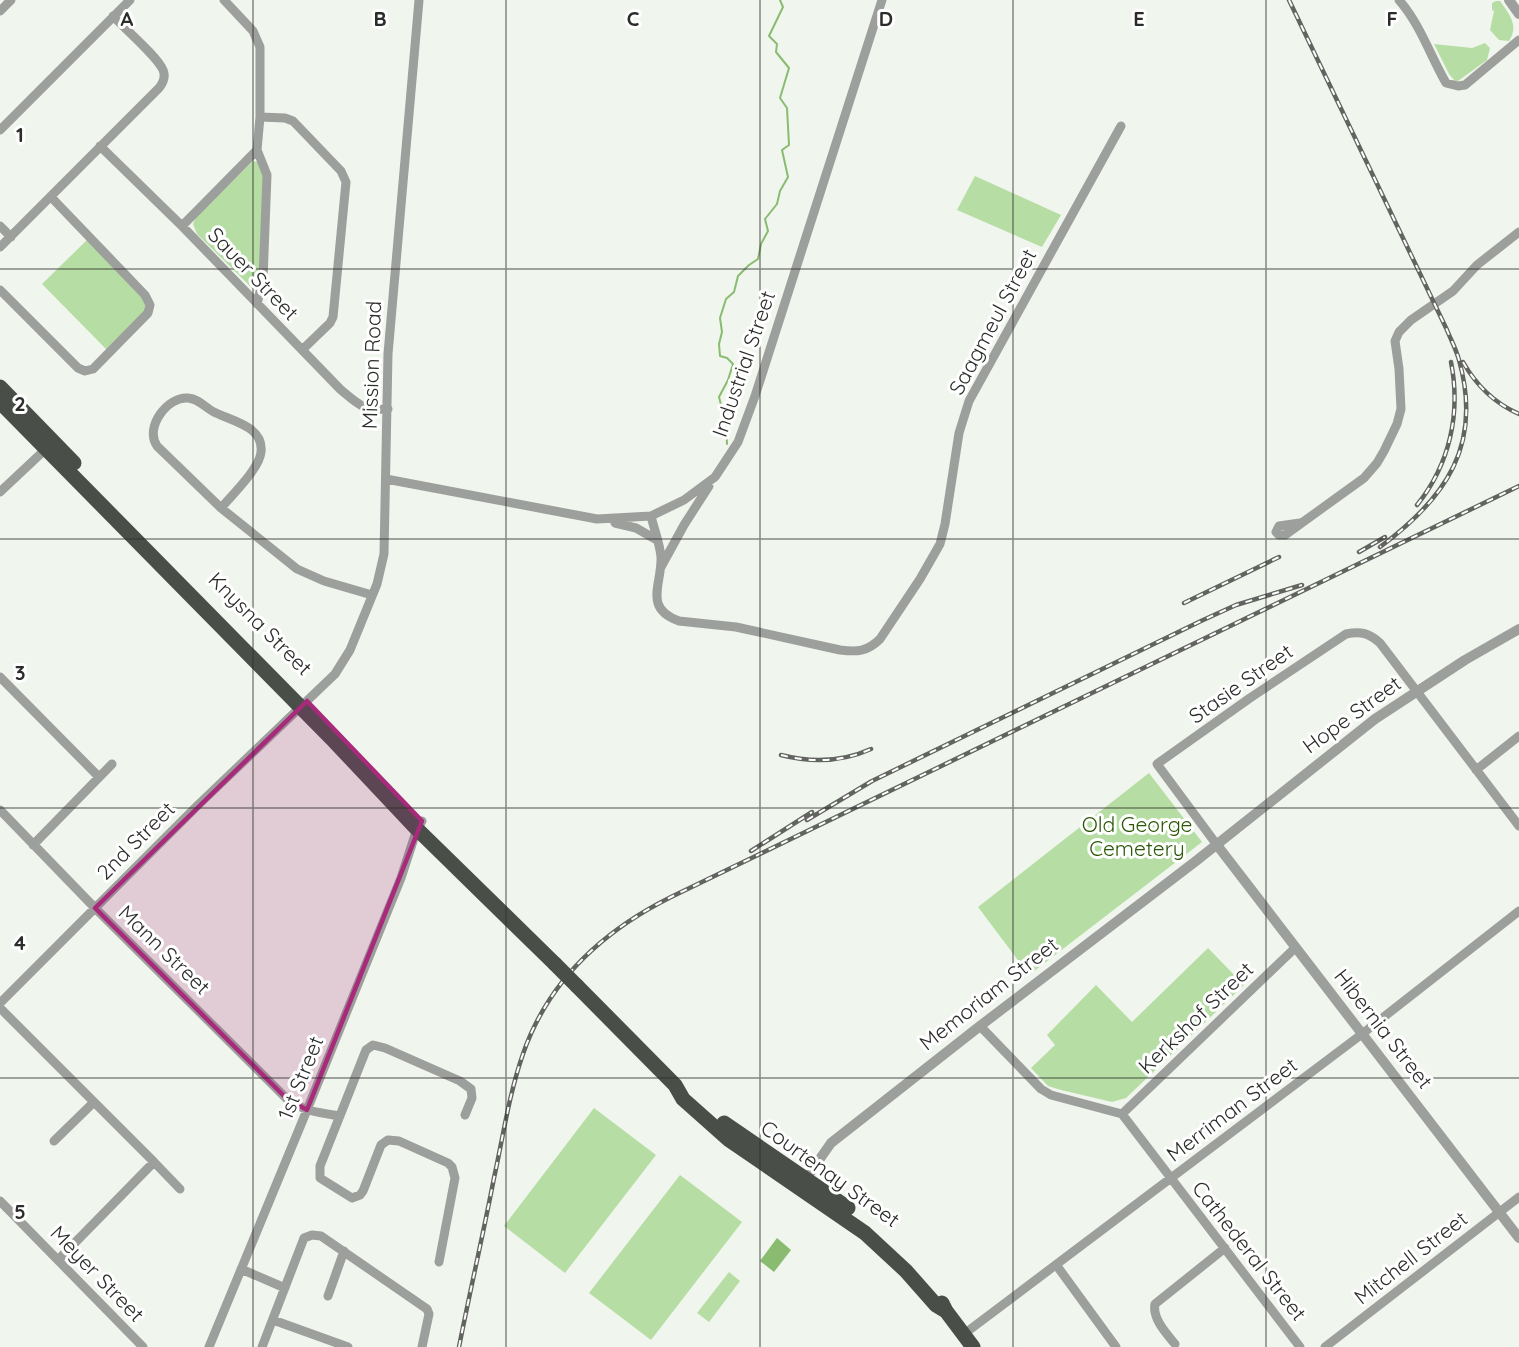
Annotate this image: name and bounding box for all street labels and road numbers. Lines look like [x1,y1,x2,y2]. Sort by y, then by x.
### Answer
street label: Sauer Street [203,221,305,325]
street label: Saagmeul Street [943,244,1042,399]
street label: Industrial Street [706,287,780,440]
street label: Mission Road [356,300,386,430]
street label: Knysna Street [204,566,318,680]
street label: Stasie Street [1183,638,1297,729]
street label: Hope Street [1297,670,1406,759]
street label: 2nd Street [91,796,180,885]
street label: Mann Street [113,899,216,999]
street label: Memoriam Street [914,931,1063,1055]
street label: Kerkshof Street [1132,956,1258,1079]
street label: Hibernia Street [1329,963,1439,1093]
street label: 1st Street [272,1032,329,1123]
street label: Merriman Street [1161,1052,1302,1167]
street label: Courtenay Street [756,1114,905,1232]
street label: Cathederal Street [1187,1175,1313,1326]
street label: Mitchell Street [1349,1205,1472,1309]
street label: Meyer Street [45,1220,150,1327]

